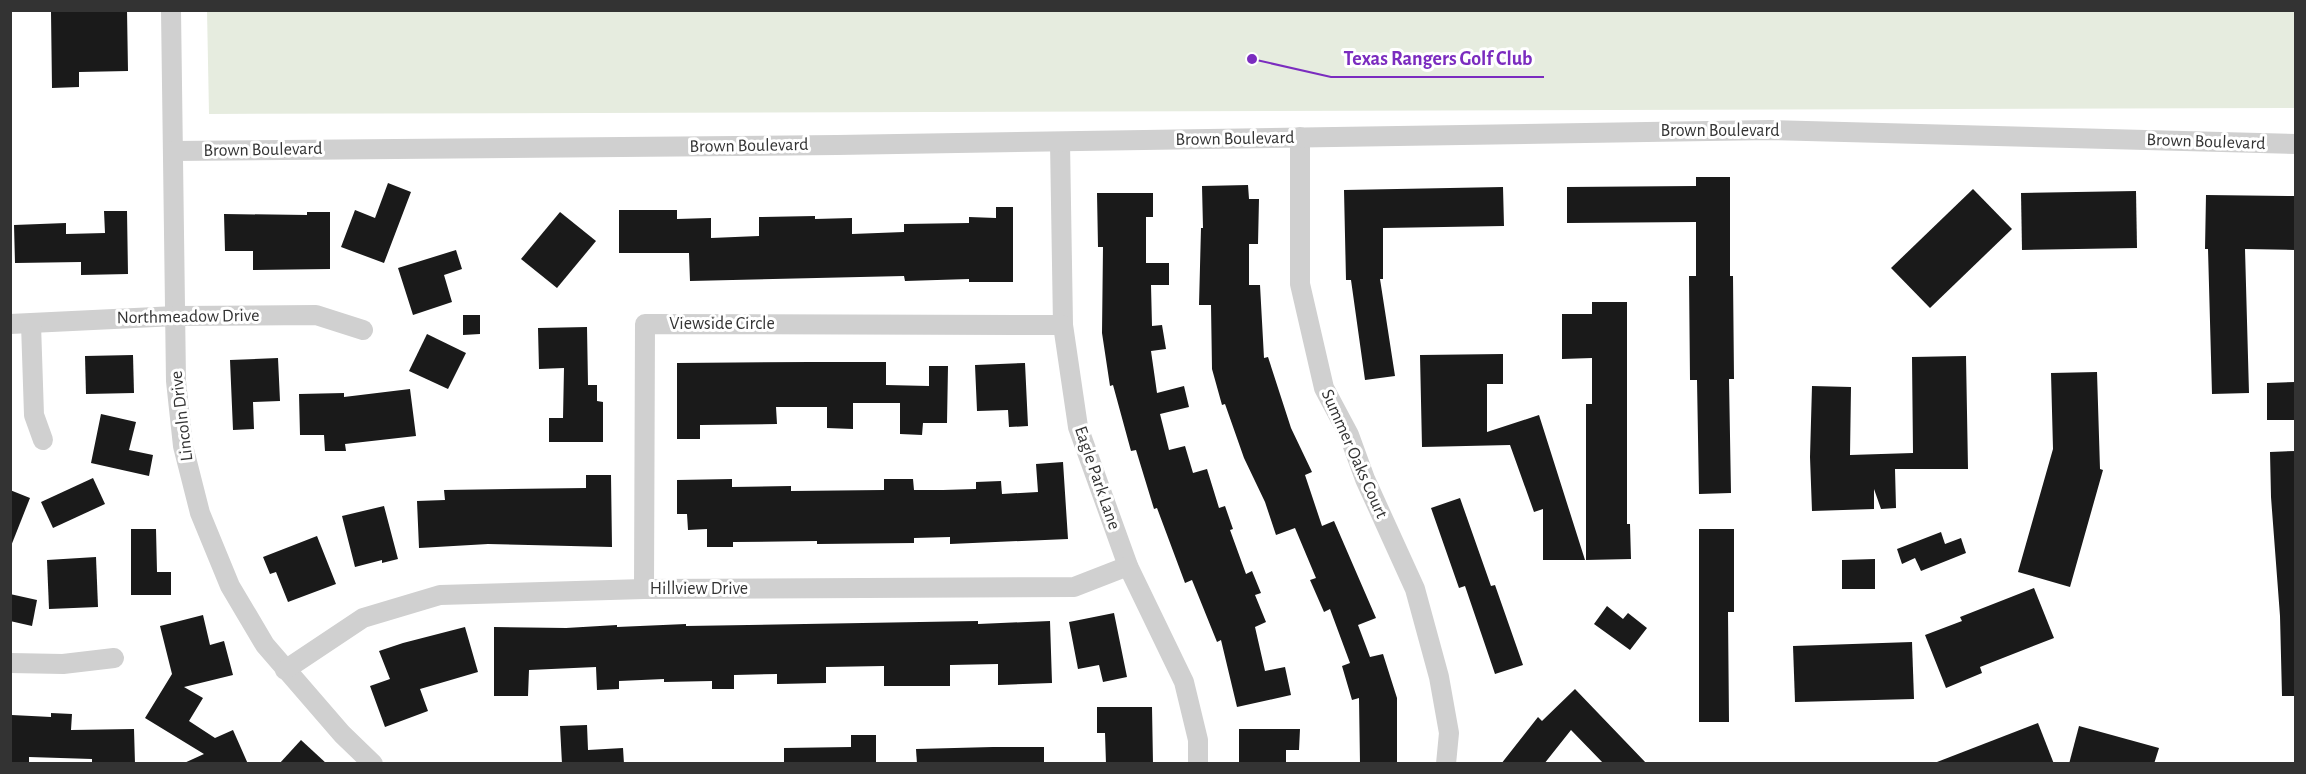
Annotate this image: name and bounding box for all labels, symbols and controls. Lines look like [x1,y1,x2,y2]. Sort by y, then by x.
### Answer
callout: Texas Rangers Golf Club [1331,39,1544,77]
text: Texas Rangers Golf Club [1343,49,1533,69]
street label: Brown Boulevard [1660,122,1780,140]
street label: Brown Boulevard [1175,129,1295,149]
street label: Brown Boulevard [2146,131,2266,153]
street label: Brown Boulevard [689,136,809,156]
street label: Brown Boulevard [203,140,323,160]
street label: Northmeadow Drive [116,307,260,327]
street label: Viewside Circle [669,315,775,333]
street label: Lincoln Drive [168,370,196,462]
street label: Summer Oaks Court [1317,387,1391,521]
street label: Eagle Park Lane [1071,424,1123,532]
street label: Hillview Drive [650,580,748,598]

